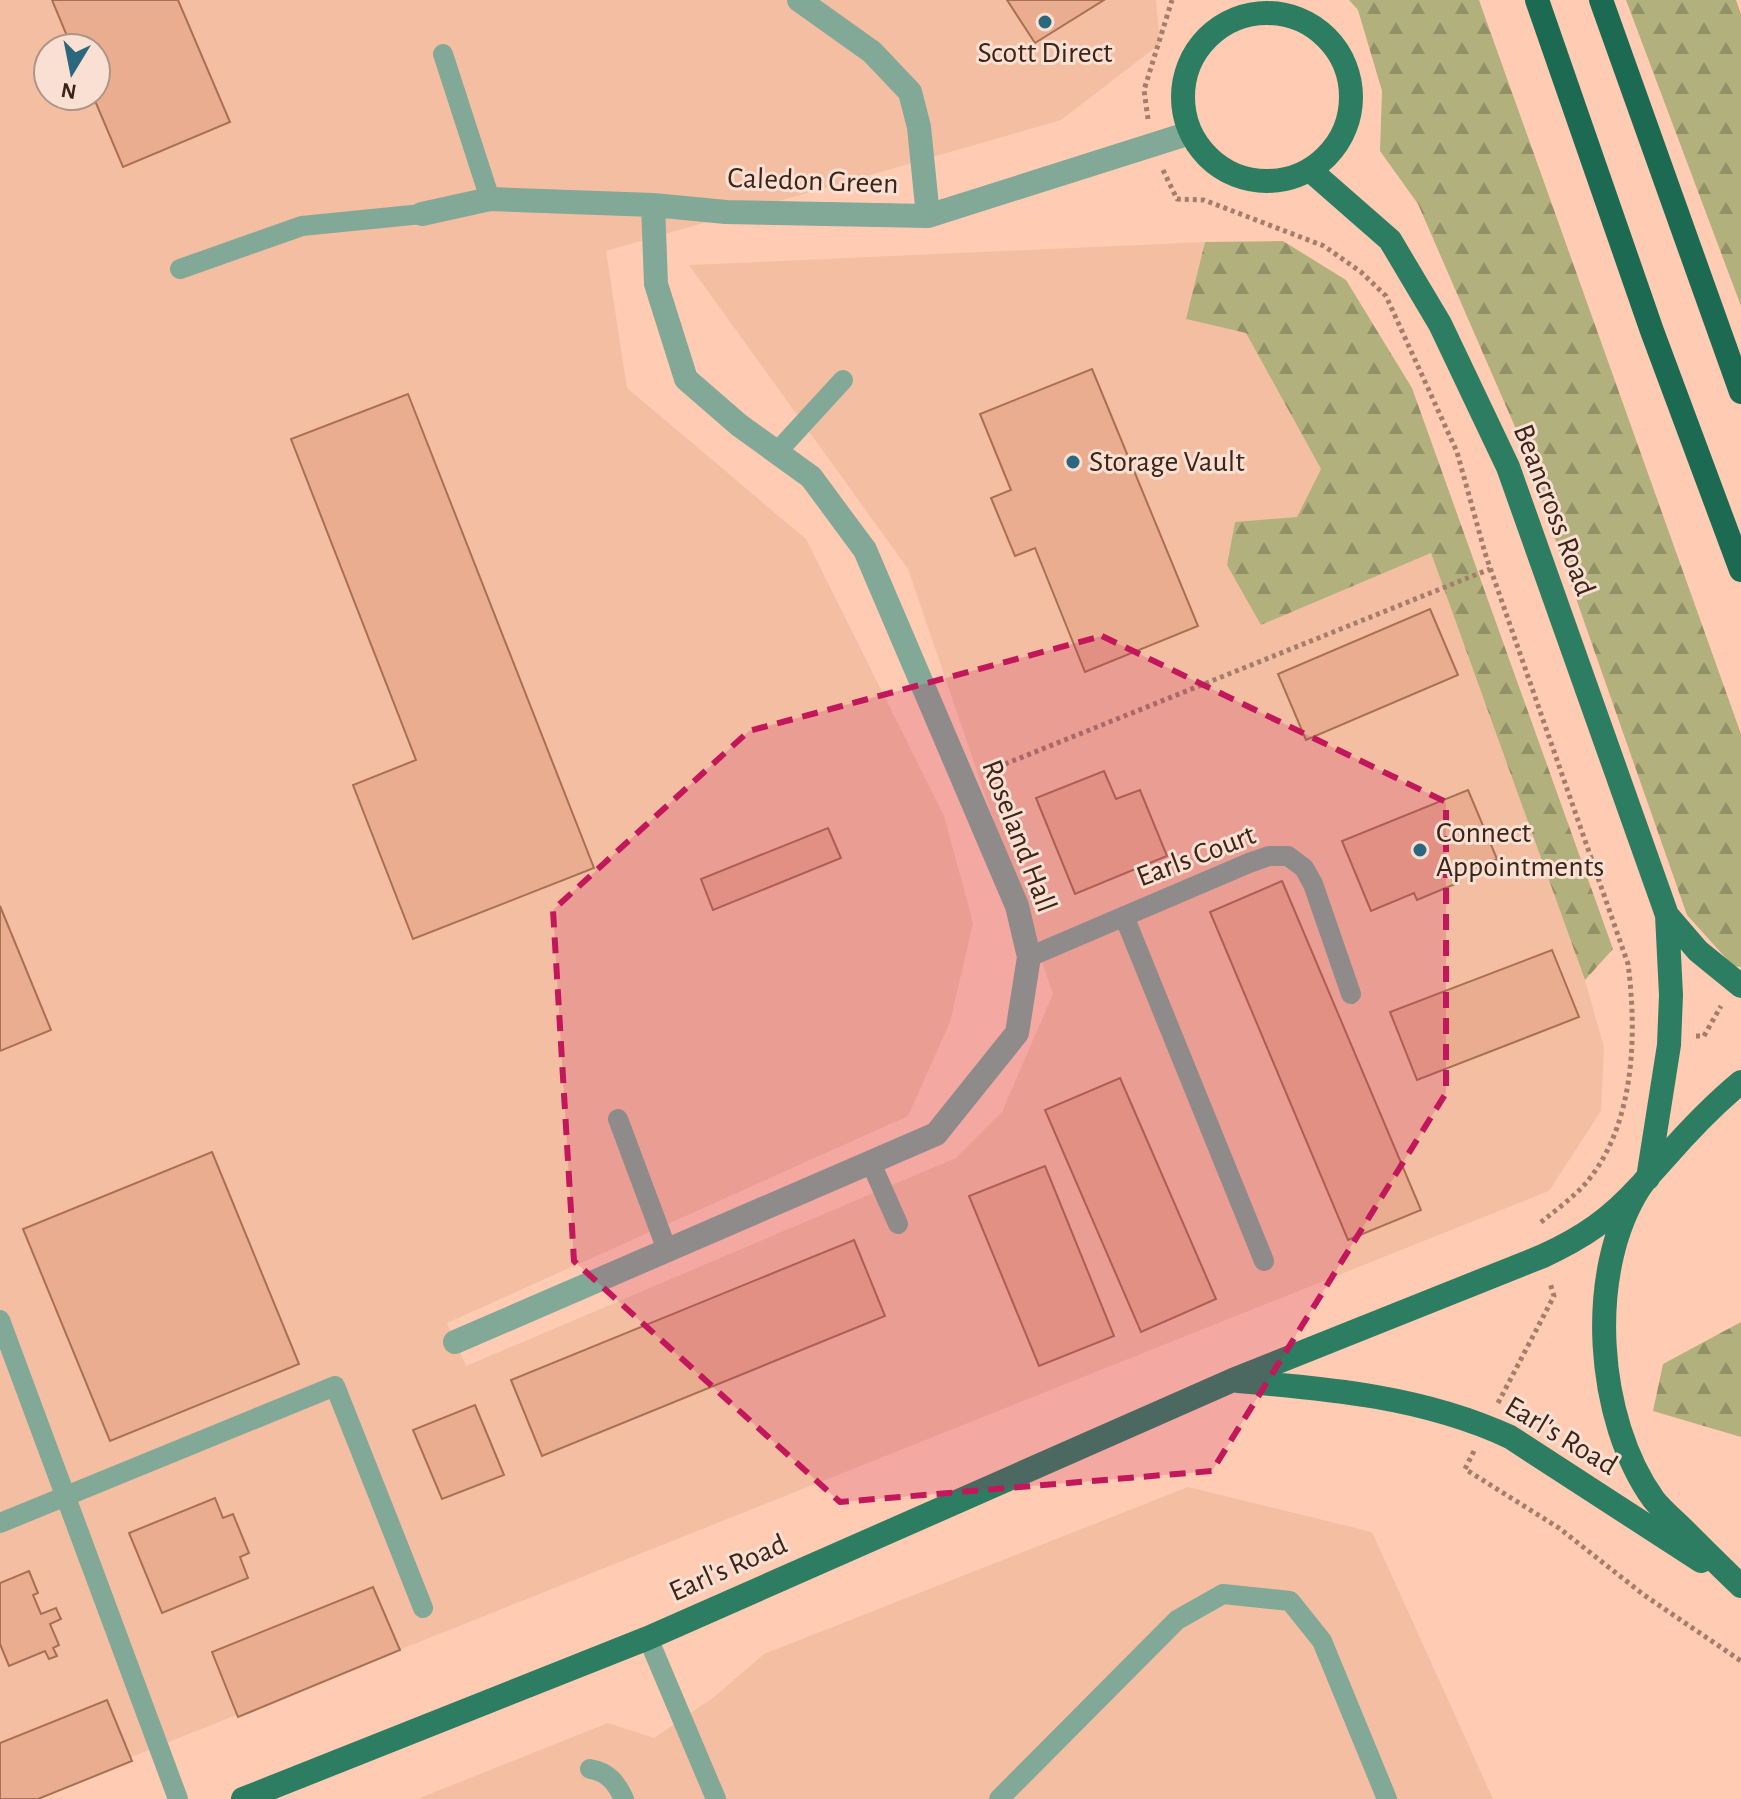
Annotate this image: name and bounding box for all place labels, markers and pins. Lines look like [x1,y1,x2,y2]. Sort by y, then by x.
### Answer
marker: Scott Direct [1036,13,1054,31]
place label: Scott Direct [977,38,1113,68]
place label: Storage Vault [1089,447,1245,477]
marker: Storage Vault [1064,453,1082,471]
place label: Connect Appointments [1436,818,1604,882]
marker: Connect Appointments [1411,841,1429,859]

